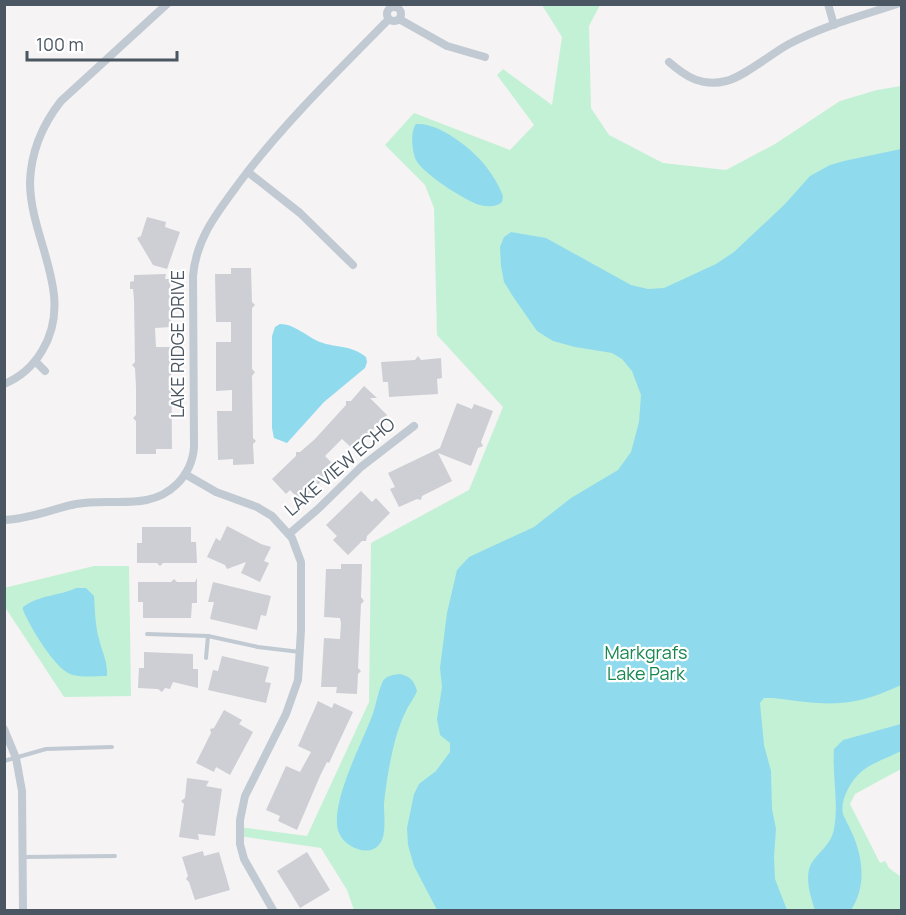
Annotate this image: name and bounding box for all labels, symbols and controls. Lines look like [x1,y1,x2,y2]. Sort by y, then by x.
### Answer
scale bar [27,24,177,62]
text: 100 m [36,32,84,56]
street label: LAKE RIDGE DRIVE [165,270,189,418]
street label: LAKE VIEW ECHO [279,412,400,521]
park label: Markgrafs Lake Park [604,640,688,685]

